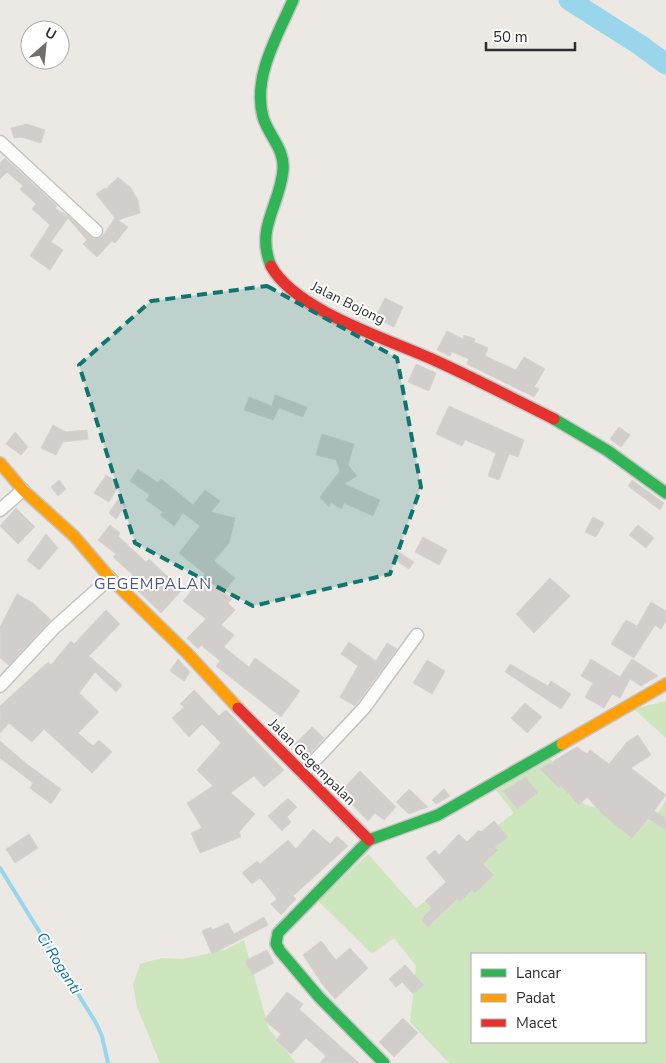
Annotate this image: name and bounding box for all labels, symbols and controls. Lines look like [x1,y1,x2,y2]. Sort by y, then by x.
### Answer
north arrow [20,20,70,70]
scale bar [486,20,575,52]
text: U [42,23,60,45]
text: 50 m [493,27,528,47]
street label: Jalan Bojong [307,277,388,329]
district label: GEGEMPALAN [94,573,212,595]
street label: Jalan Gegempalan [264,714,360,810]
water label: Ci Roganti [32,928,86,998]
legend [471,953,646,1043]
text: Lancar [516,963,561,983]
text: Padat [516,988,556,1008]
text: Macet [516,1013,558,1033]

